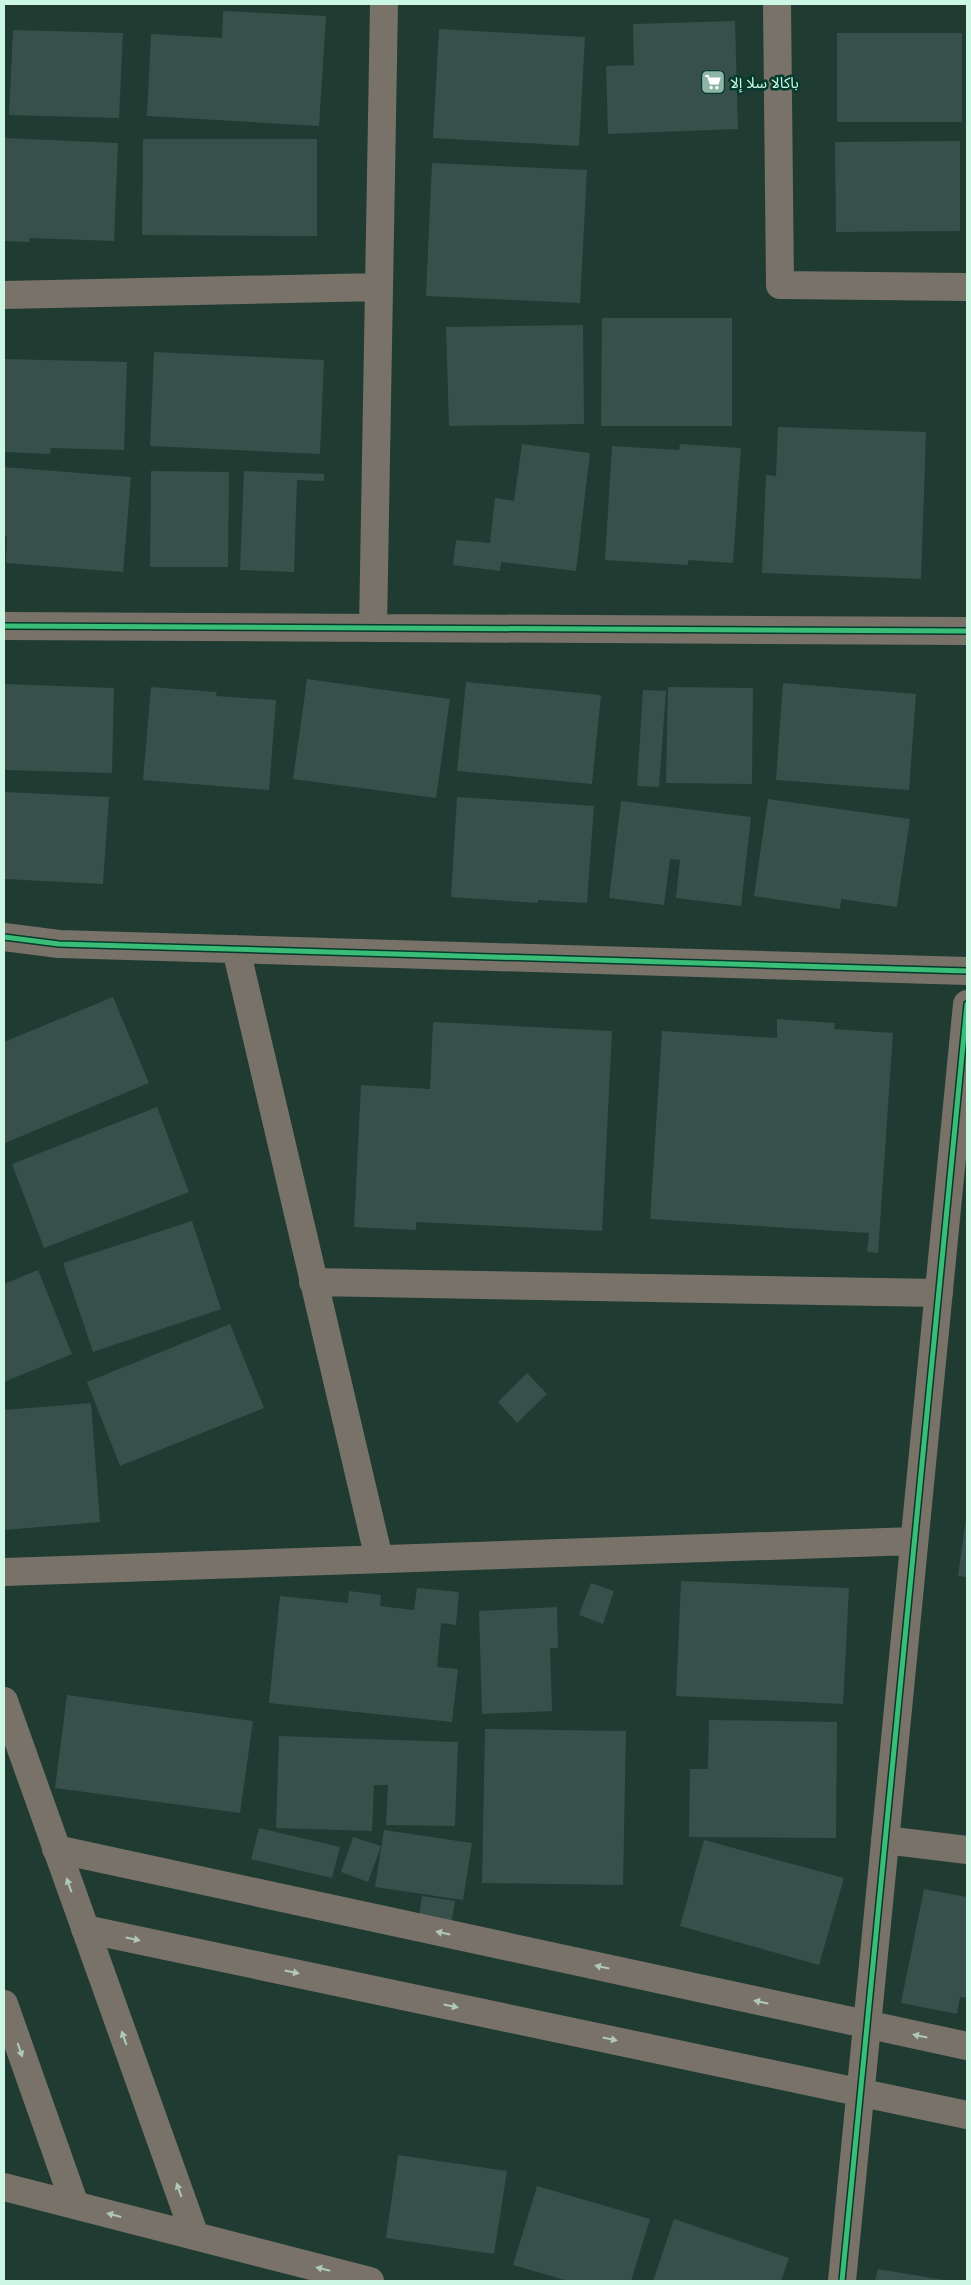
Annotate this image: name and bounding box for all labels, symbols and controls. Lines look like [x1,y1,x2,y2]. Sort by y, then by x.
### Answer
supermarket icon: باكالا سلا إلا [700,69,726,95]
place label: باكالا سلا إلا [730,72,799,93]
one-way arrow [65,1877,72,1892]
one-way arrow [435,1928,451,1936]
one-way arrow [125,1935,141,1943]
one-way arrow [594,1963,610,1971]
one-way arrow [284,1968,300,1976]
one-way arrow [752,1997,768,2005]
one-way arrow [443,2002,459,2010]
one-way arrow [120,2030,127,2045]
one-way arrow [912,2032,927,2040]
one-way arrow [602,2035,618,2043]
one-way arrow [16,2043,24,2058]
one-way arrow [175,2183,182,2198]
one-way arrow [107,2211,122,2219]
one-way arrow [315,2265,330,2273]

